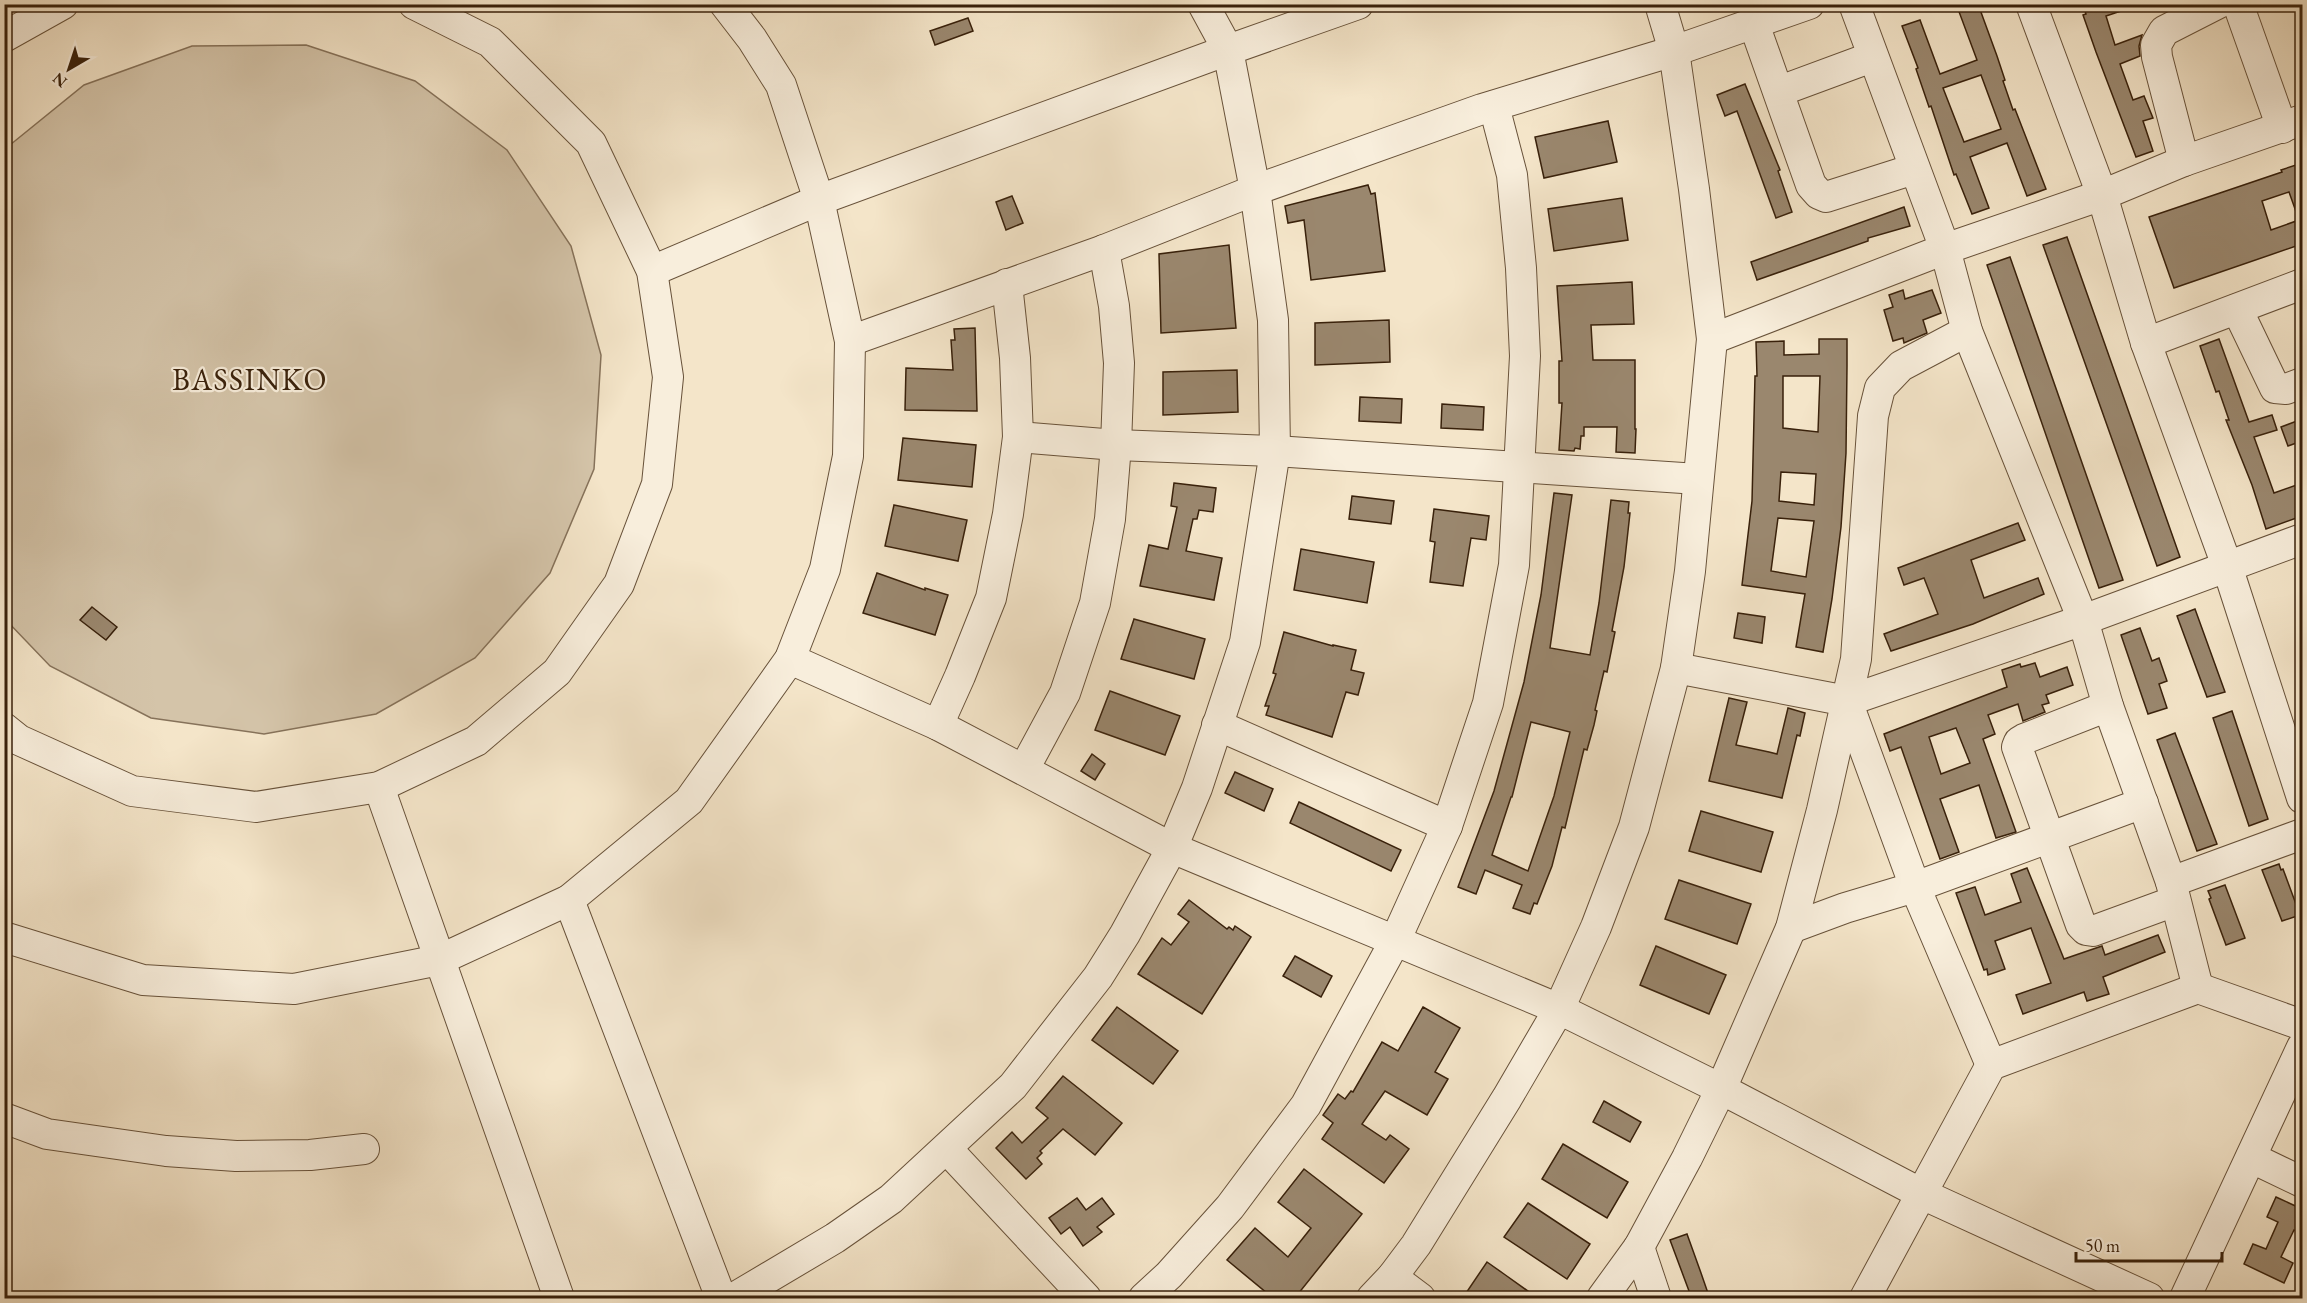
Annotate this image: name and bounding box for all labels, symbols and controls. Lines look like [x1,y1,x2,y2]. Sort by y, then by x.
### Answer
north arrow [39,39,99,99]
text: N [48,68,72,93]
district label: BASSINKO [172,360,328,399]
scale bar [2076,1225,2222,1263]
text: 50 m [2085,1234,2120,1257]

